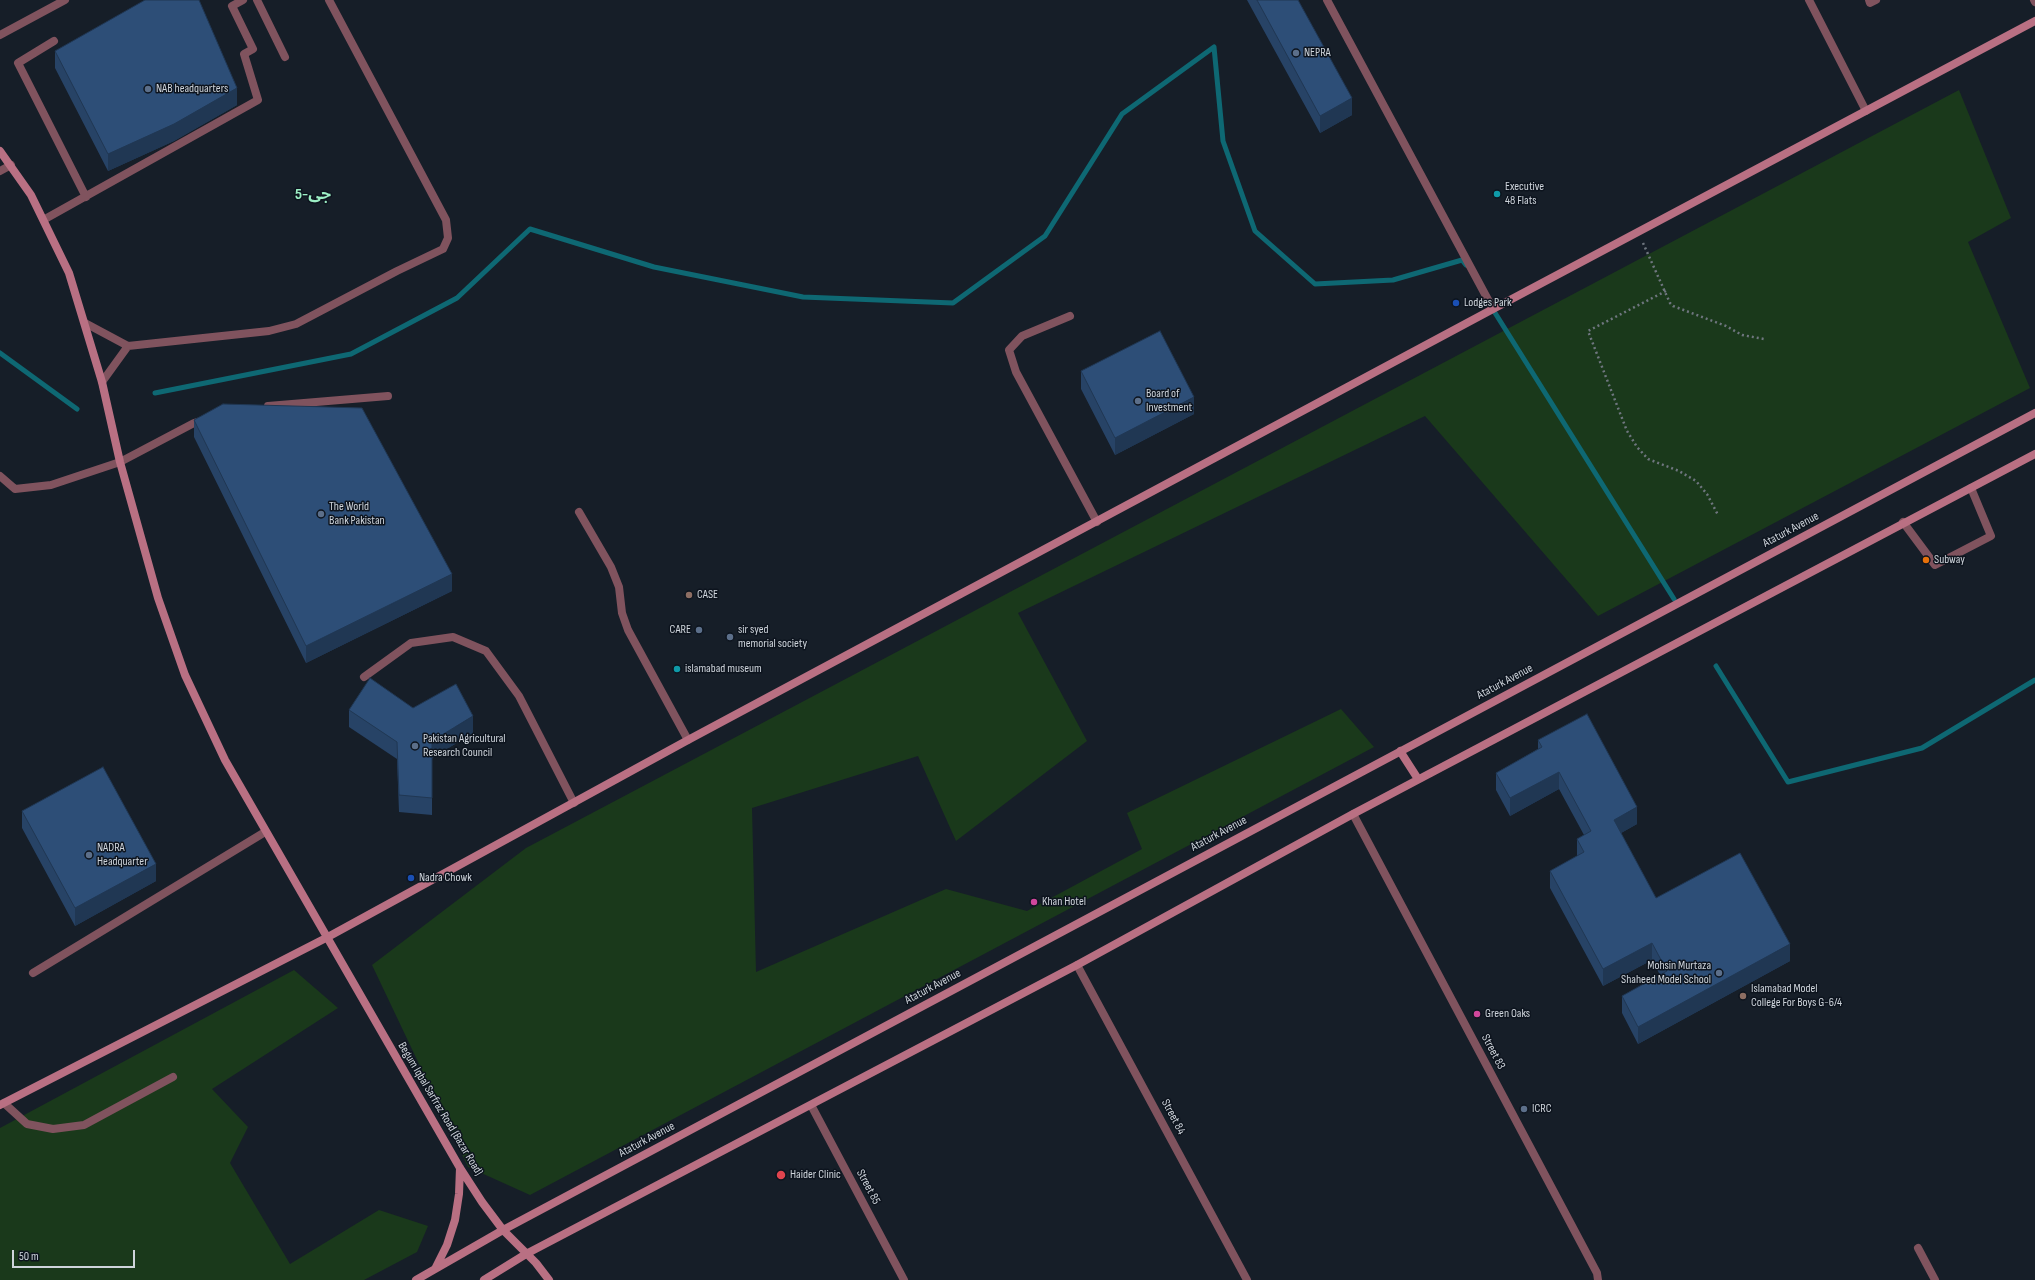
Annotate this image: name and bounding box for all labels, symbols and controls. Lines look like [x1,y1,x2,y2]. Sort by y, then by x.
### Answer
place label: NEPRA [1304,46,1331,60]
marker: NEPRA [1291,48,1301,58]
place label: NAB headquarters [156,82,228,96]
marker: NAB headquarters [143,84,153,94]
place label: Executive 48 Flats [1505,180,1544,208]
district label: جی-5 [295,185,331,205]
marker: Executive 48 Flats [1492,189,1502,199]
place label: Lodges Park [1464,296,1512,310]
marker: Lodges Park [1451,298,1461,308]
place label: Board of Investment [1146,387,1192,415]
marker: Board of Investment [1133,396,1143,406]
place label: The World Bank Pakistan [329,500,385,528]
marker: The World Bank Pakistan [316,509,326,519]
street label: Ataturk Avenue [1761,509,1821,551]
place label: Subway [1934,553,1965,567]
marker: Subway [1921,555,1931,565]
place label: CASE [697,588,718,602]
marker: CASE [684,590,694,600]
place label: CARE [670,623,691,637]
place label: sir syed memorial society [738,623,807,651]
marker: CARE [694,625,704,635]
marker: sir syed memorial society [725,632,735,642]
street label: Ataturk Avenue [1475,661,1535,703]
place label: islamabad museum [685,662,762,676]
marker: islamabad museum [672,664,682,674]
place label: Pakistan Agricultural Research Council [423,732,506,760]
marker: Pakistan Agricultural Research Council [410,741,420,751]
street label: Ataturk Avenue [1189,813,1249,855]
place label: NADRA Headquarter [97,841,148,869]
marker: NADRA Headquarter [84,850,94,860]
place label: Nadra Chowk [419,871,472,885]
marker: Nadra Chowk [406,873,416,883]
place label: Khan Hotel [1042,895,1086,909]
marker: Khan Hotel [1029,897,1039,907]
place label: Mohsin Murtaza Shaheed Model School [1621,959,1711,987]
street label: Ataturk Avenue [903,966,963,1008]
marker: Mohsin Murtaza Shaheed Model School [1714,968,1724,978]
place label: Islamabad Model College For Boys G-6/4 [1751,982,1842,1010]
marker: Islamabad Model College For Boys G-6/4 [1738,991,1748,1001]
place label: Green Oaks [1485,1007,1530,1021]
marker: Green Oaks [1472,1009,1482,1019]
street label: Street 83 [1478,1032,1508,1072]
street label: Begum Iqbal Sarfraz Road (Bazar Road) [394,1040,486,1178]
street label: Street 84 [1158,1097,1188,1137]
place label: ICRC [1532,1102,1552,1116]
marker: ICRC [1519,1104,1529,1114]
street label: Ataturk Avenue [617,1119,677,1161]
street label: Street 85 [853,1167,883,1207]
place label: Haider Clinic [790,1168,841,1182]
marker: Haider Clinic [775,1169,787,1181]
scale bar [14,1242,137,1268]
text: 50 m [19,1249,39,1264]

